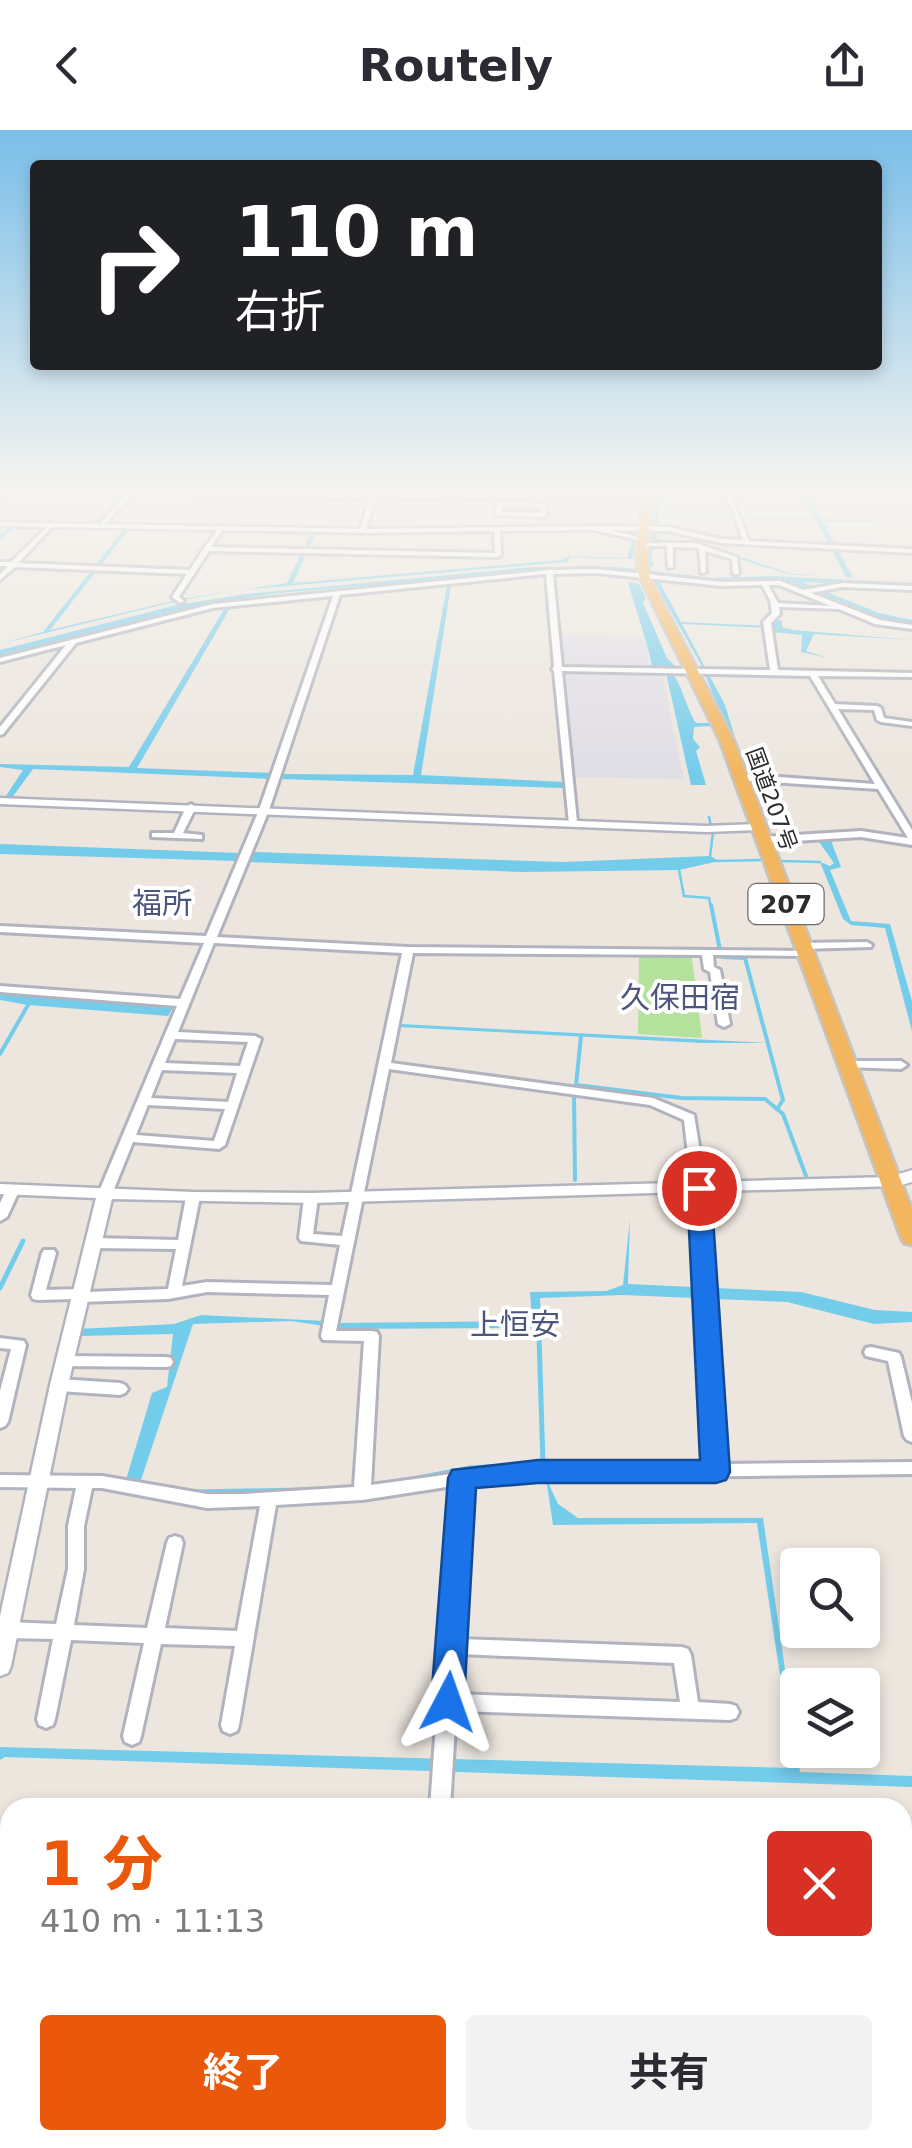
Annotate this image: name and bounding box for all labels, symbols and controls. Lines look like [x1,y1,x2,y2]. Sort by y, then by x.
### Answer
icon: back [40,38,95,93]
icon: share [817,38,872,93]
text: Routely [359,39,553,92]
text: 110 m [235,191,478,273]
icon: right [70,200,200,330]
text: 右折 [235,285,325,338]
street label: 国道207号 [741,744,802,854]
road number: 207 [748,884,824,924]
district label: 福所 [132,886,192,921]
district label: 久保田宿 [620,980,740,1015]
pin [657,1146,742,1231]
icon: arrive [672,1161,727,1216]
district label: 上恒安 [470,1307,560,1342]
map controls [780,1548,880,1768]
button: search [780,1548,880,1648]
position arrow [396,1650,500,1754]
button: layers [780,1668,880,1768]
text: 1 分 [40,1829,163,1899]
button: close [767,1831,872,1936]
text: 410 m · 11:13 [40,1902,265,1940]
button: 終了 [40,2015,446,2130]
button: 共有 [466,2015,872,2130]

